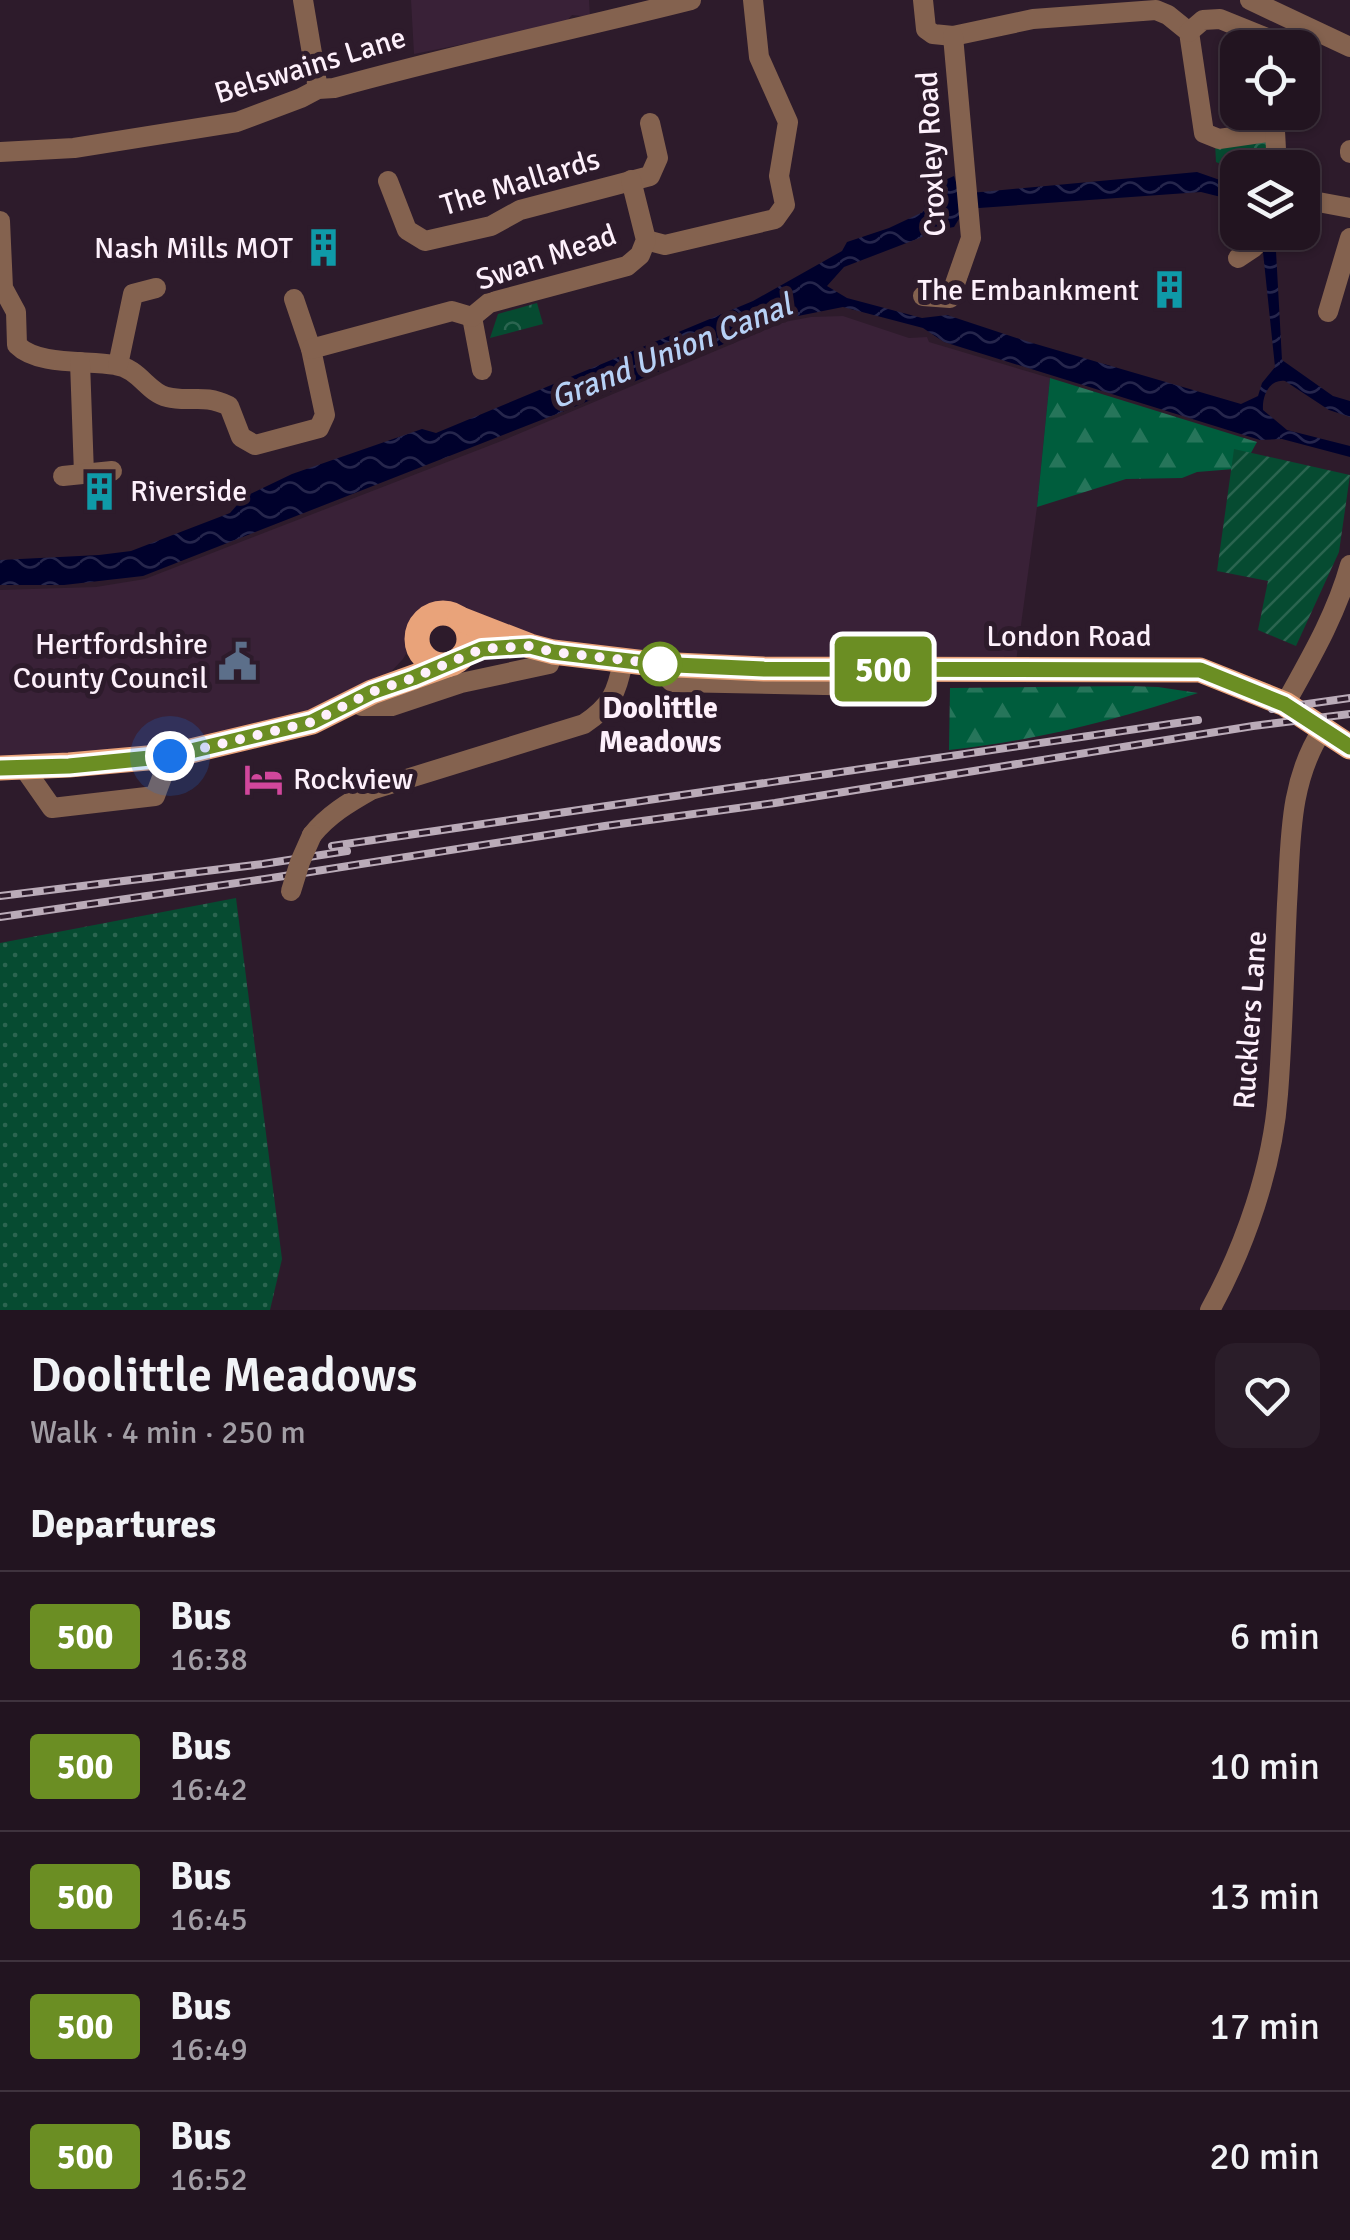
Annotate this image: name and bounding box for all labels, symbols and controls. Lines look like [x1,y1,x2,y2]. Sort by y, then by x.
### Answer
street label: Belswains Lane [210,19,410,112]
map controls [1220,30,1320,250]
button: locate [1220,30,1320,130]
street label: Croxley Road [909,70,954,238]
street label: The Mallards [436,141,604,224]
button: layers [1220,150,1320,250]
street label: Swan Mead [471,216,621,299]
building icon: Nash Mills MOT [302,227,344,269]
place label: Nash Mills MOT [94,230,293,267]
building icon: The Embankment [1148,269,1190,311]
place label: The Embankment [917,272,1139,309]
water label: Grand Union Canal [545,284,800,418]
building icon: Riverside [79,470,121,512]
place label: Riverside [130,473,247,510]
street label: London Road [986,618,1152,655]
place label: Hertfordshire County Council [13,626,208,697]
line badge: 500 [826,636,940,702]
public building icon: Hertfordshire County Council [217,640,259,682]
marker: Doolittle Meadows [639,643,681,685]
text: 500 [855,648,911,691]
place label: Doolittle Meadows [599,690,721,761]
your location [145,731,195,781]
hotel icon: Rockview [242,758,284,800]
place label: Rockview [293,761,413,798]
street label: Rucklers Lane [1226,930,1275,1110]
button: heart [1215,1343,1320,1448]
text: Doolittle Meadows [30,1346,417,1405]
text: Walk · 4 min · 250 m [30,1413,306,1452]
text: Departures [30,1501,216,1548]
text: Bus [170,1593,231,1640]
text: 6 min [1230,1613,1320,1660]
text: 500 [57,1615,113,1658]
text: 16:38 [170,1640,248,1679]
text: Bus [170,1723,231,1770]
text: 10 min [1209,1743,1320,1790]
text: 500 [57,1745,113,1788]
text: 16:42 [170,1770,248,1809]
text: Bus [170,1853,231,1900]
text: 13 min [1209,1873,1320,1920]
text: 500 [57,1875,113,1918]
text: 16:45 [170,1900,248,1939]
text: Bus [170,1983,231,2030]
text: 17 min [1209,2003,1320,2050]
text: 500 [57,2005,113,2048]
text: 16:49 [170,2030,248,2069]
text: Bus [170,2113,231,2160]
text: 20 min [1209,2133,1320,2180]
text: 500 [57,2135,113,2178]
text: 16:52 [170,2160,248,2199]

